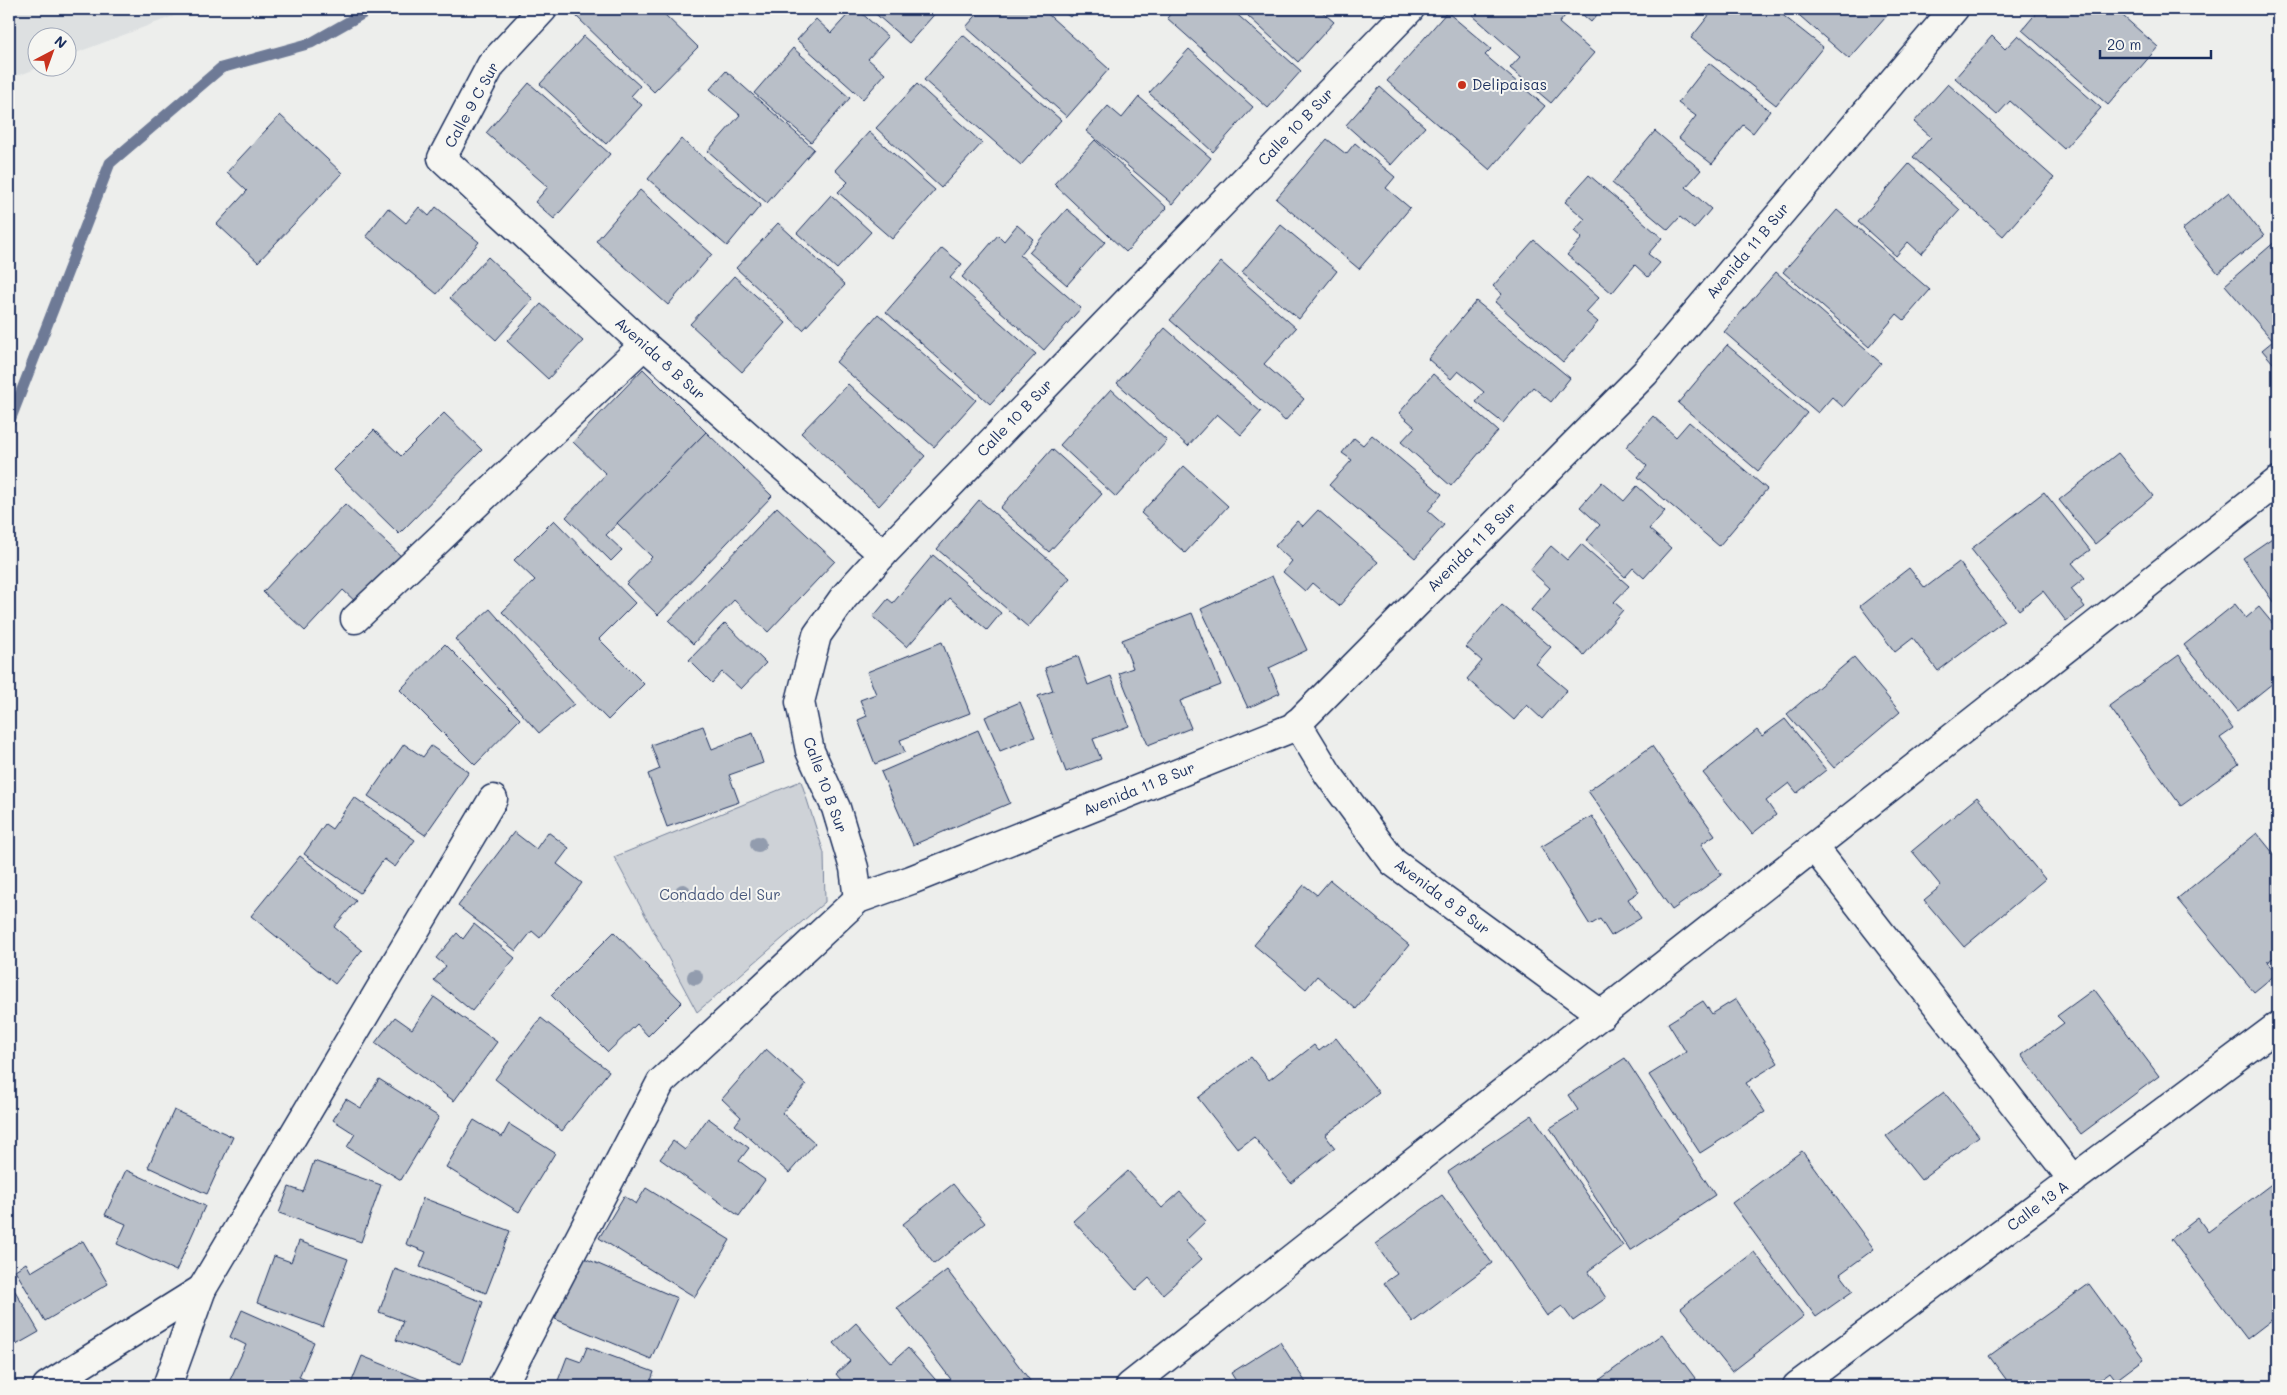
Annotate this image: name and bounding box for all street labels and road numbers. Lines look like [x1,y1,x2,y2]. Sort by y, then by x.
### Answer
street label: Calle 9 C Sur [439,58,503,151]
street label: Calle 10 B Sur [1253,83,1337,169]
street label: Avenida 11 B Sur [1701,198,1793,302]
street label: Avenida 8 B Sur [611,312,710,404]
street label: Calle 10 B Sur [972,374,1056,460]
street label: Avenida 11 B Sur [1422,497,1520,595]
street label: Calle 10 B Sur [799,734,853,835]
street label: Avenida 11 B Sur [1080,756,1198,820]
street label: Avenida 8 B Sur [1391,854,1494,939]
street label: Calle 13 A [2002,1175,2072,1235]

